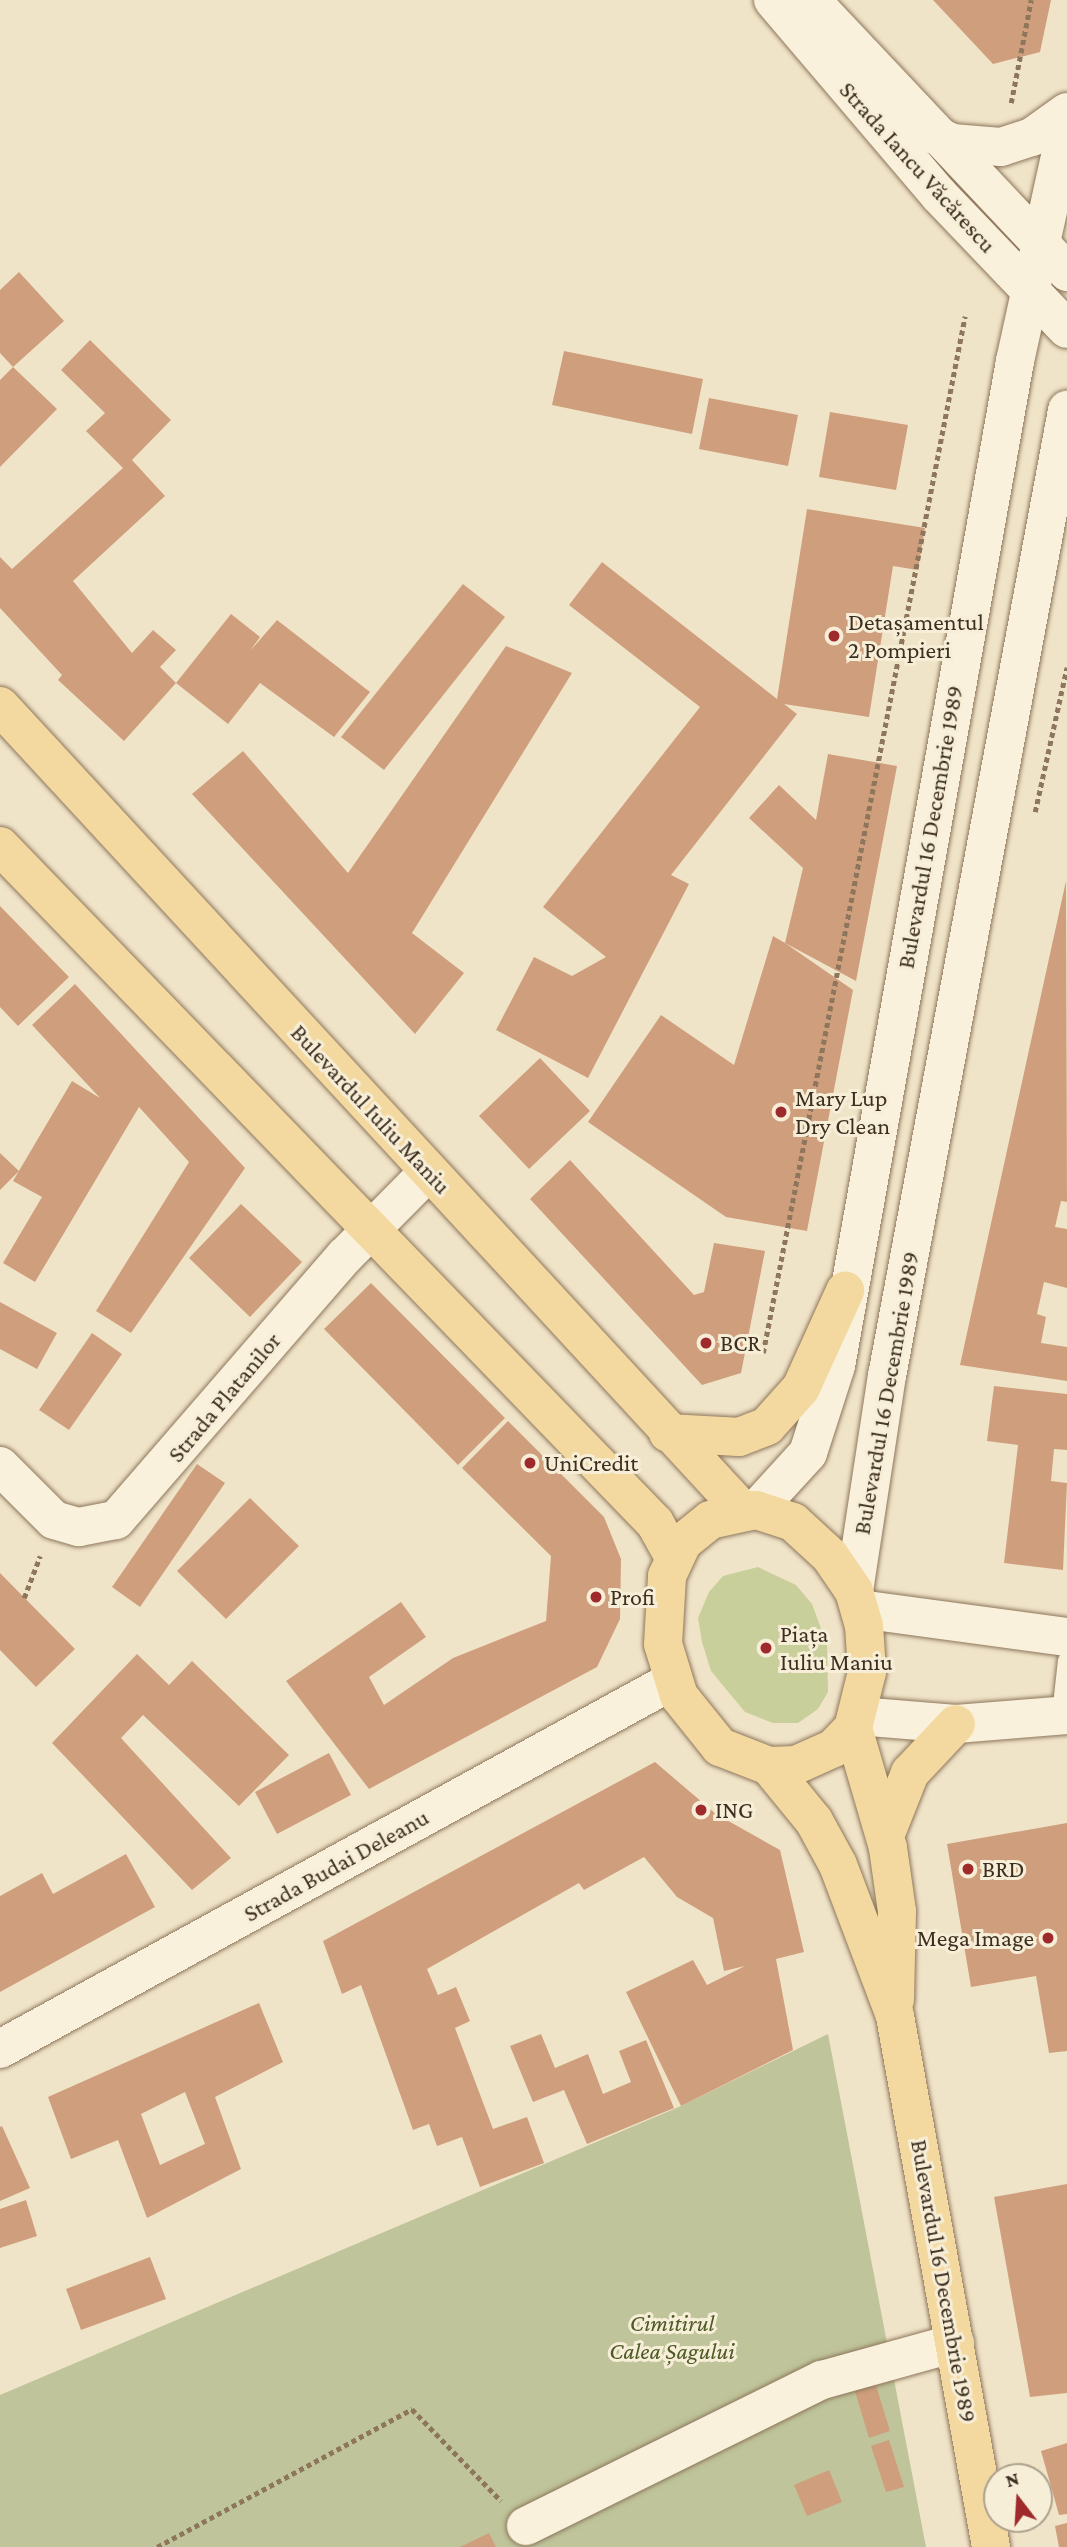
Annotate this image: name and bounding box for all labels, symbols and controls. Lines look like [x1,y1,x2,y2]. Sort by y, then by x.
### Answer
street label: Strada Iancu Văcărescu [834,75,1002,259]
place label: Detașamentul 2 Pompieri [848,608,984,664]
marker: Detașamentul 2 Pompieri [826,628,842,644]
street label: Bulevardul 16 Decembrie 1989 [891,683,969,971]
street label: Bulevardul Iuliu Maniu [285,1018,457,1200]
place label: Mary Lup Dry Clean [795,1084,890,1140]
marker: Mary Lup Dry Clean [773,1104,789,1120]
street label: Bulevardul 16 Decembrie 1989 [847,1249,925,1537]
street label: Strada Platanilor [161,1326,287,1468]
place label: BCR [720,1329,761,1357]
marker: BCR [698,1335,714,1351]
place label: UniCredit [544,1449,638,1477]
marker: UniCredit [522,1455,538,1471]
place label: Profi [610,1583,655,1611]
marker: Profi [588,1589,604,1605]
place label: Piața Iuliu Maniu [780,1620,893,1676]
marker: Piața Iuliu Maniu [758,1640,774,1656]
place label: ING [715,1796,753,1824]
street label: Strada Budai Deleanu [238,1802,434,1928]
marker: ING [693,1802,709,1818]
place label: BRD [982,1855,1024,1883]
marker: BRD [960,1861,976,1877]
place label: Mega Image [917,1924,1034,1952]
marker: Mega Image [1040,1930,1056,1946]
street label: Bulevardul 16 Decembrie 1989 [905,2137,983,2425]
park label: Cimitirul Calea Șagului [609,2309,735,2365]
north arrow [983,2463,1053,2533]
text: N [1003,2467,1022,2491]

